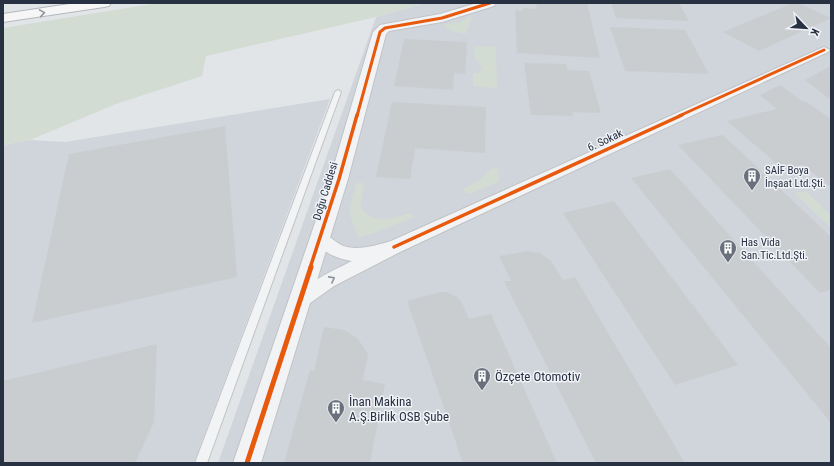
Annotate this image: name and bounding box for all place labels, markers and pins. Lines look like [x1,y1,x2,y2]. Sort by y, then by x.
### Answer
place label: SAİF Boya İnşaat Ltd.Şti. [765,164,826,190]
building icon: SAİF Boya İnşaat Ltd.Şti. [742,166,762,191]
place label: Has Vida San.Tic.Ltd.Şti. [741,236,808,262]
building icon: Has Vida San.Tic.Ltd.Şti. [718,238,738,263]
building icon: Özçete Otomotiv [472,366,492,391]
place label: Özçete Otomotiv [495,369,581,384]
place label: İnan Makina A.Ş.Birlik OSB Şube [349,394,449,424]
building icon: İnan Makina A.Ş.Birlik OSB Şube [326,398,346,423]

